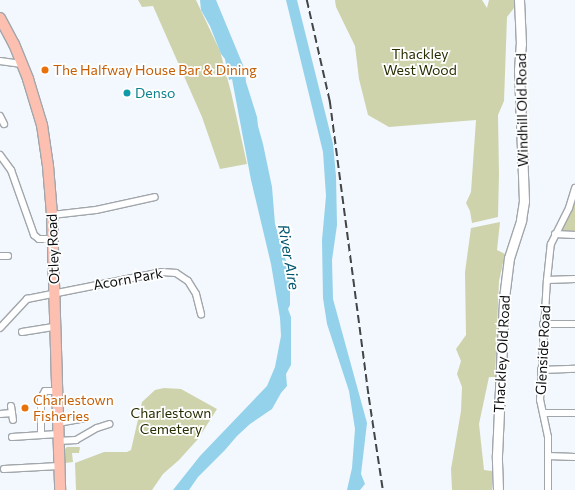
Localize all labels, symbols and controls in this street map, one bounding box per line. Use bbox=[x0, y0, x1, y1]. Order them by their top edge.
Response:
park label: Thackley West Wood bbox=[383, 46, 457, 78]
street label: Windhill Old Road bbox=[513, 53, 531, 167]
place label: The Halfway House Bar & Dining bbox=[53, 62, 257, 78]
marker: The Halfway House Bar & Dining bbox=[40, 65, 50, 75]
place label: Denso bbox=[135, 85, 175, 101]
marker: Denso bbox=[122, 88, 132, 98]
street label: Otley Road bbox=[43, 213, 63, 285]
water label: River Aire bbox=[274, 223, 304, 291]
street label: Acorn Park bbox=[92, 265, 164, 293]
street label: Thackley Old Road bbox=[491, 295, 513, 413]
street label: Glenside Road bbox=[532, 305, 554, 395]
place label: Charlestown Fisheries bbox=[33, 392, 114, 424]
marker: Charlestown Fisheries bbox=[20, 403, 30, 413]
park label: Charlestown Cemetery bbox=[131, 405, 211, 438]

